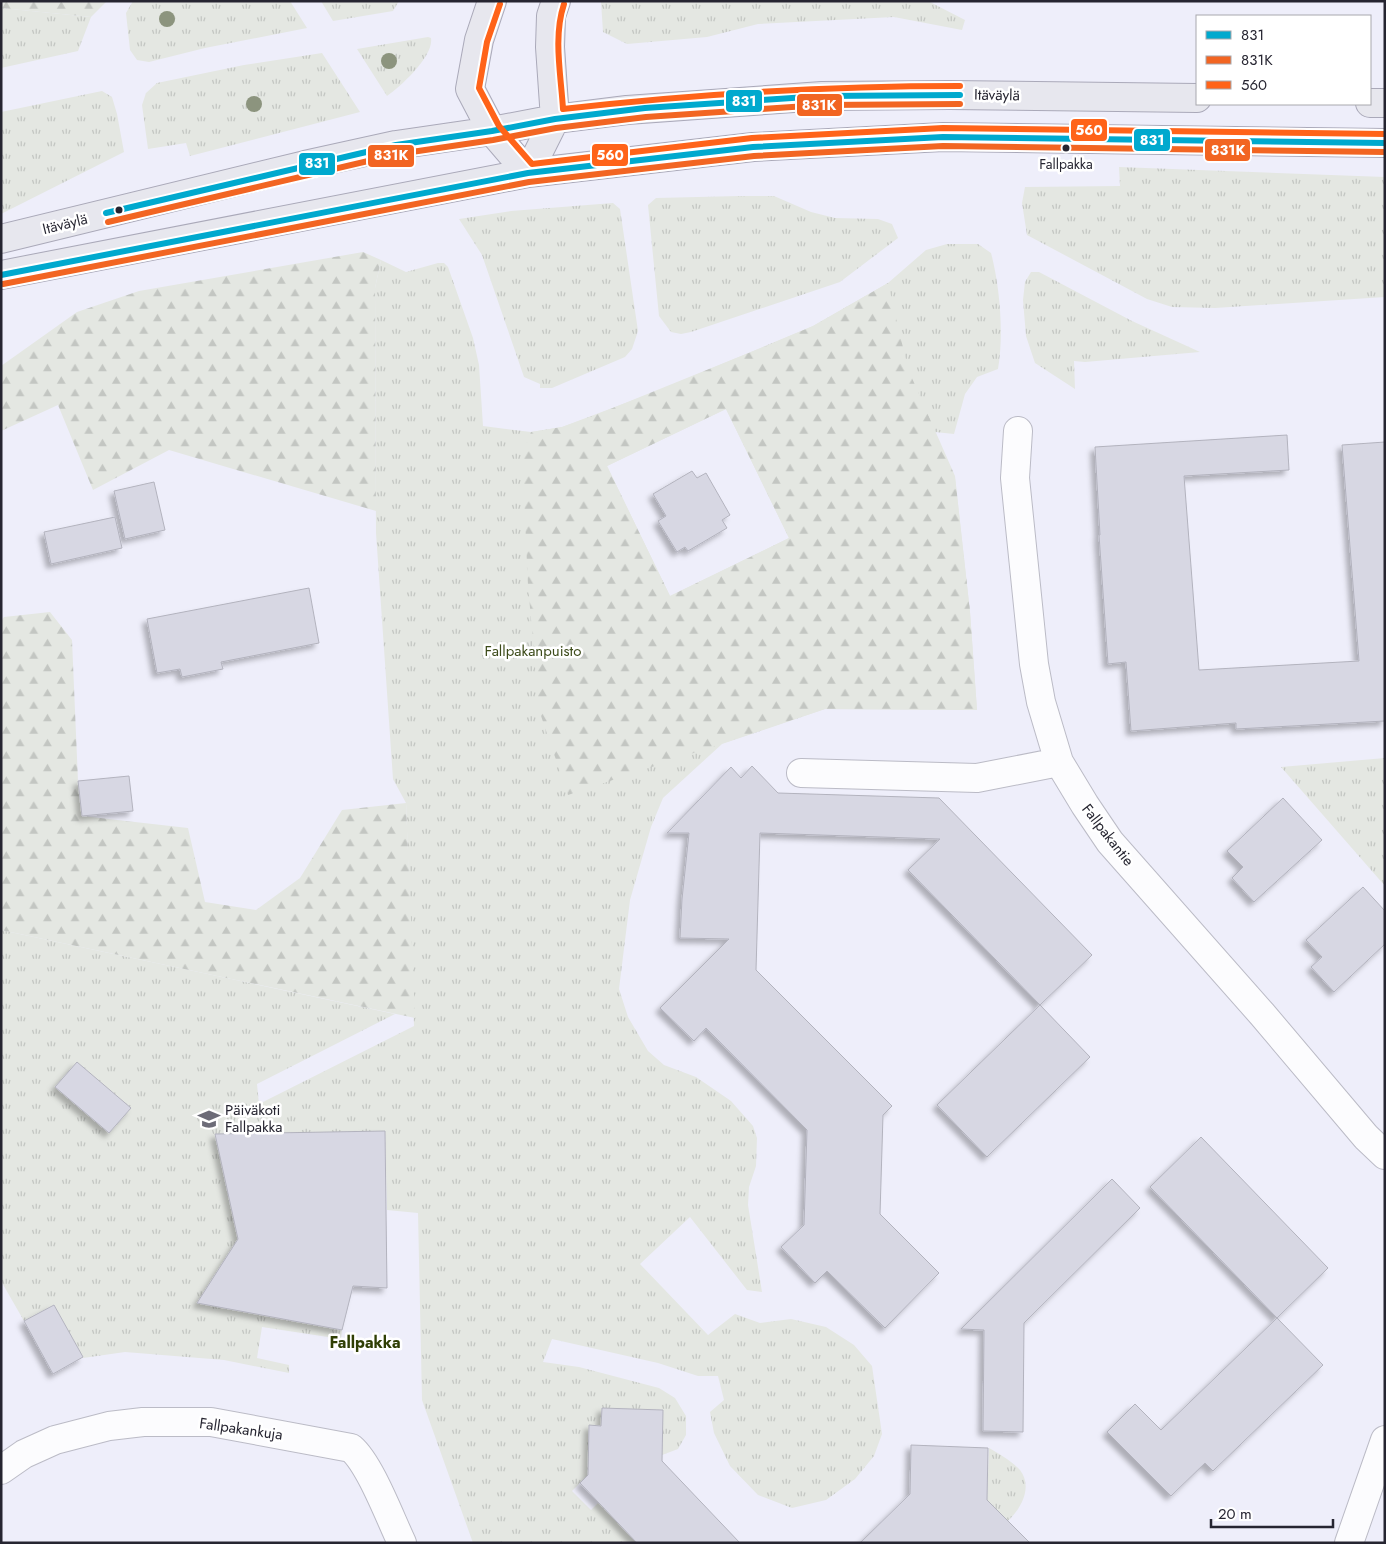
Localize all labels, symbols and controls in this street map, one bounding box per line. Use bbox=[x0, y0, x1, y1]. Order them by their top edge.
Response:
legend bbox=[1196, 15, 1371, 105]
text: 831 bbox=[1241, 24, 1264, 46]
text: 831K bbox=[1241, 49, 1273, 71]
text: 560 bbox=[1241, 74, 1267, 96]
street label: Itäväylä bbox=[974, 84, 1020, 106]
line badge: 831 bbox=[725, 89, 763, 113]
text: 831 bbox=[732, 91, 756, 111]
line badge: 831K bbox=[796, 93, 843, 117]
text: 831K bbox=[802, 95, 836, 115]
line badge: 560 bbox=[1070, 118, 1108, 142]
text: 560 bbox=[1075, 120, 1103, 140]
line badge: 831 bbox=[1133, 128, 1171, 152]
text: 831 bbox=[1140, 130, 1164, 150]
line badge: 831K bbox=[1204, 138, 1251, 162]
text: 831K bbox=[1211, 140, 1245, 160]
line badge: 560 bbox=[591, 143, 629, 167]
marker: Fallpakka bbox=[1061, 143, 1071, 153]
line badge: 831K bbox=[367, 144, 415, 168]
text: 831K bbox=[374, 145, 408, 165]
text: 560 bbox=[596, 145, 624, 165]
line badge: 831 bbox=[298, 152, 336, 176]
text: 831 bbox=[305, 153, 329, 173]
place label: Fallpakka bbox=[1039, 154, 1093, 174]
unlabelled marker bbox=[114, 205, 124, 215]
street label: Itäväylä bbox=[40, 208, 90, 240]
park label: Fallpakanpuisto bbox=[485, 640, 581, 662]
street label: Fallpakantie bbox=[1077, 799, 1140, 871]
place label: Päiväkoti Fallpakka bbox=[225, 1099, 282, 1138]
school or university icon: Päiväkoti Fallpakka bbox=[196, 1106, 222, 1132]
district label: Fallpakka bbox=[329, 1331, 401, 1354]
street label: Fallpakankuja bbox=[198, 1412, 284, 1446]
scale bar bbox=[1211, 1496, 1334, 1528]
text: 20 m bbox=[1218, 1503, 1252, 1525]

